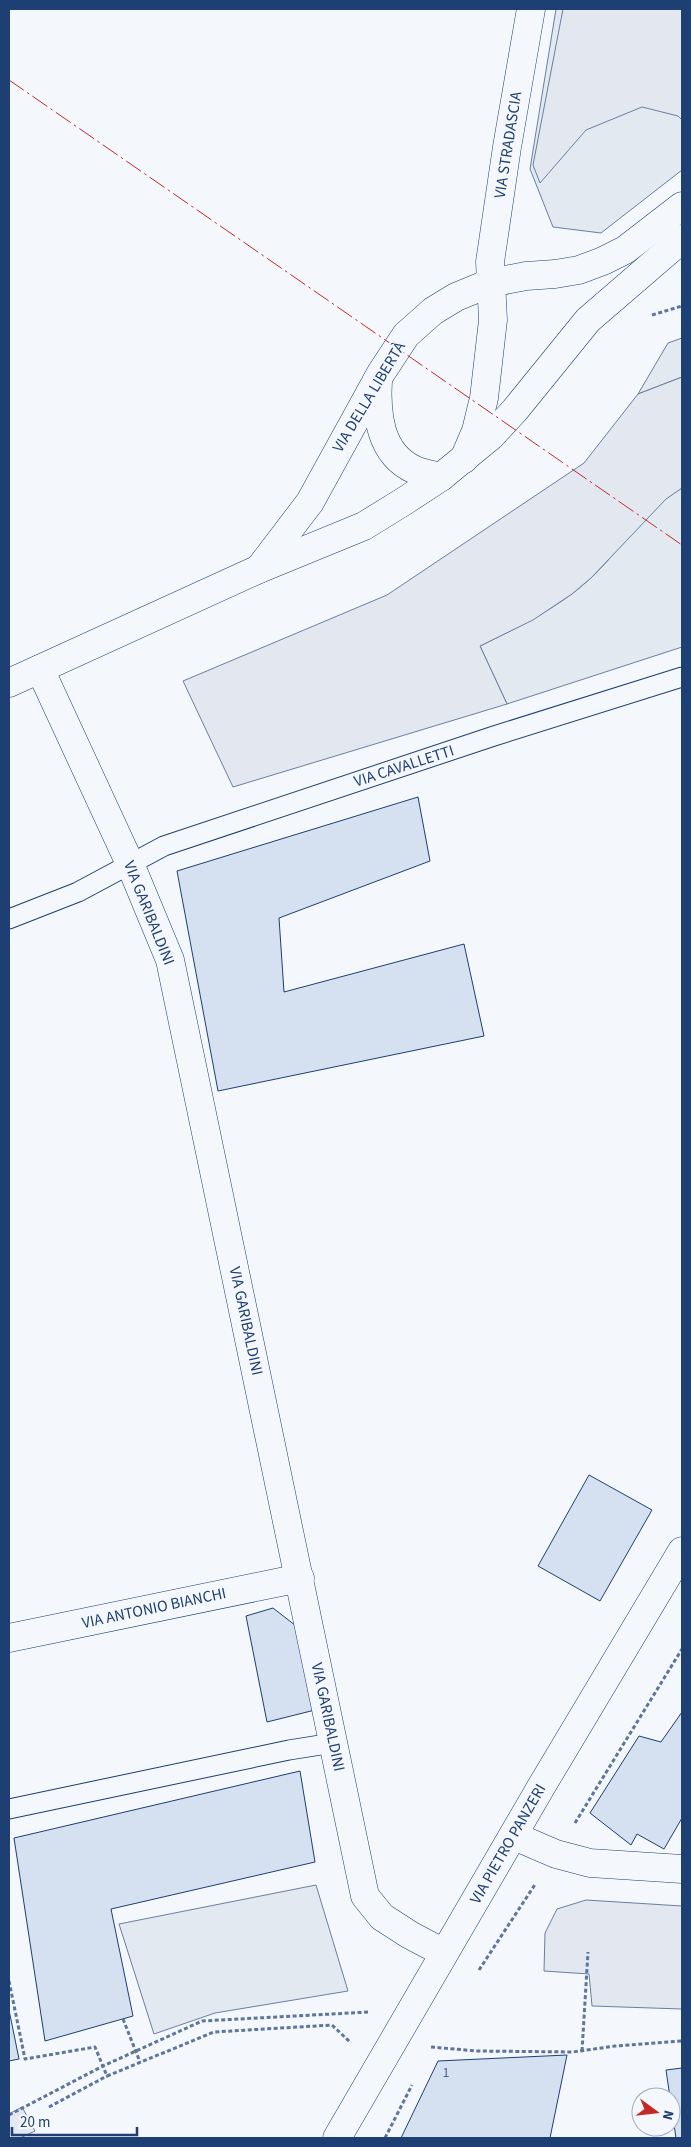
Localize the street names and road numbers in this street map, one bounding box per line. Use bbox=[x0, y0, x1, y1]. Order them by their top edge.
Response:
street label: VIA STRADASCIA bbox=[489, 90, 527, 200]
street label: VIA DELLA LIBERTÀ bbox=[327, 337, 411, 456]
street label: VIA CAVALLETTI bbox=[351, 739, 457, 793]
street label: VIA GARIBALDINI bbox=[118, 858, 180, 968]
street label: VIA GARIBALDINI bbox=[224, 1265, 268, 1377]
street label: VIA ANTONIO BIANCHI bbox=[80, 1582, 228, 1634]
street label: VIA GARIBALDINI bbox=[306, 1661, 350, 1773]
street label: VIA PIETRO PANZERI bbox=[465, 1780, 551, 1908]

